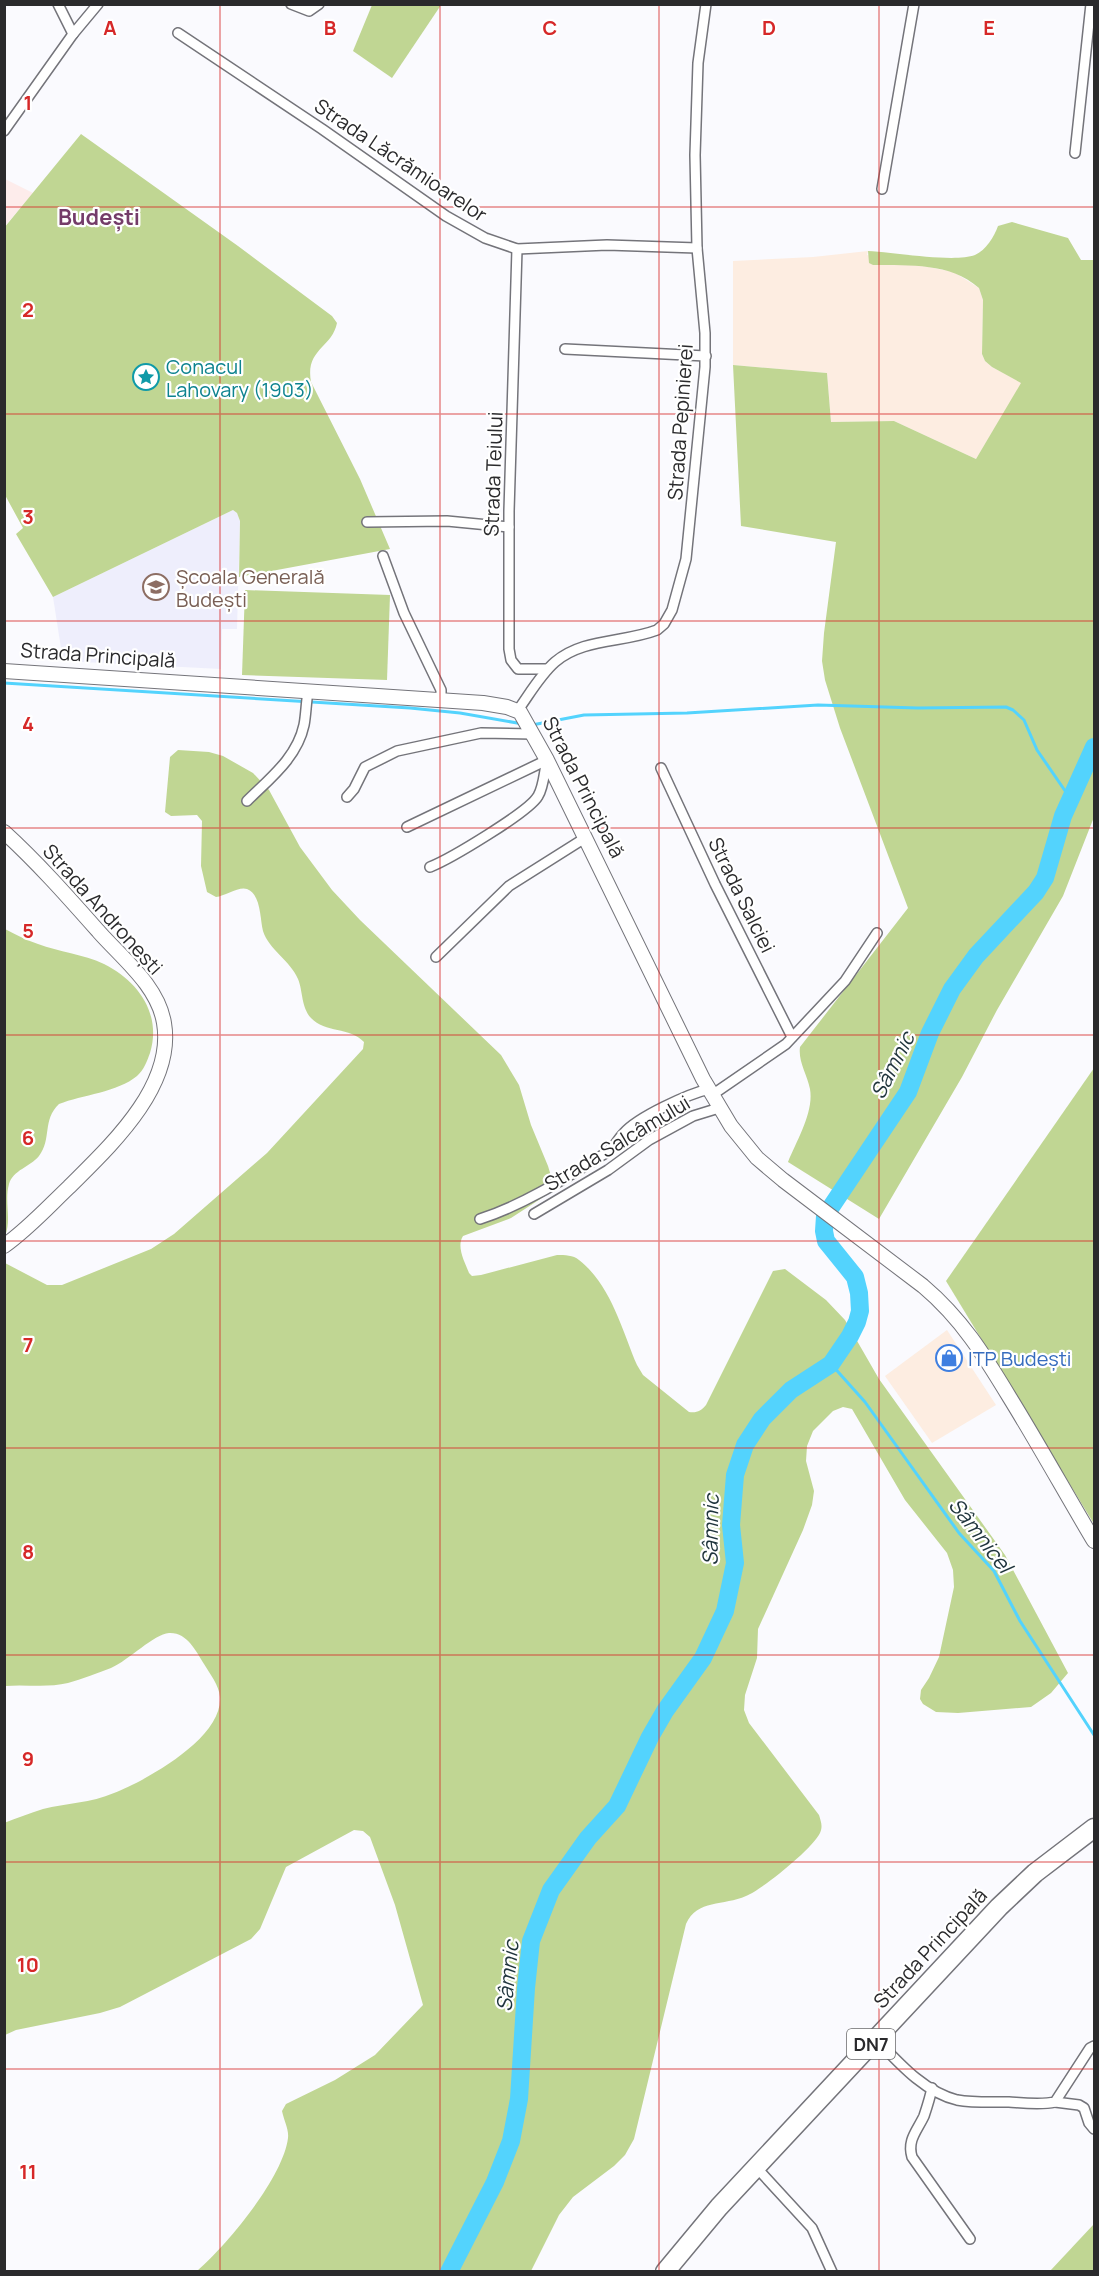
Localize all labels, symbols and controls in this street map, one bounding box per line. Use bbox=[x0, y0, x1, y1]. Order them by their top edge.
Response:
text: A bbox=[103, 14, 117, 41]
text: B bbox=[324, 14, 337, 41]
text: C bbox=[543, 14, 557, 41]
text: D bbox=[762, 14, 776, 41]
text: E bbox=[983, 14, 995, 41]
text: 1 bbox=[24, 89, 32, 116]
street label: Strada Lăcrămioarelor bbox=[310, 92, 492, 228]
district label: Budești bbox=[58, 202, 140, 232]
text: 2 bbox=[22, 296, 34, 323]
street label: Strada Pepinierei bbox=[661, 343, 699, 501]
place label: Conacul Lahovary (1903) bbox=[166, 353, 313, 403]
place icon: Conacul Lahovary (1903) bbox=[131, 362, 161, 392]
street label: Strada Teiului bbox=[477, 411, 509, 537]
text: 3 bbox=[22, 503, 34, 530]
place label: Școala Generală Budești bbox=[176, 563, 325, 613]
school or university icon: Școala Generală Budești bbox=[141, 572, 171, 602]
street label: Strada Principală bbox=[20, 636, 176, 674]
text: 4 bbox=[22, 710, 34, 737]
street label: Strada Principală bbox=[537, 712, 631, 862]
street label: Strada Salciei bbox=[702, 833, 782, 957]
street label: Strada Andronești bbox=[37, 838, 169, 980]
text: 5 bbox=[22, 917, 34, 944]
water label: Sâmnic bbox=[863, 1025, 922, 1103]
street label: Strada Salcâmului bbox=[539, 1089, 695, 1197]
text: 6 bbox=[22, 1124, 34, 1151]
text: 7 bbox=[23, 1331, 33, 1358]
shop icon: ITP Budești bbox=[934, 1343, 964, 1373]
place label: ITP Budești bbox=[968, 1345, 1072, 1372]
water label: Sâmnic bbox=[695, 1492, 725, 1566]
water label: Sâmnicel bbox=[943, 1492, 1021, 1581]
text: 8 bbox=[22, 1538, 34, 1565]
text: 9 bbox=[22, 1745, 34, 1772]
street label: Strada Principală bbox=[867, 1882, 993, 2014]
water label: Sâmnic bbox=[489, 1937, 525, 2013]
text: 10 bbox=[17, 1951, 39, 1978]
road number: DN7 bbox=[847, 2029, 895, 2059]
text: 11 bbox=[19, 2158, 37, 2185]

